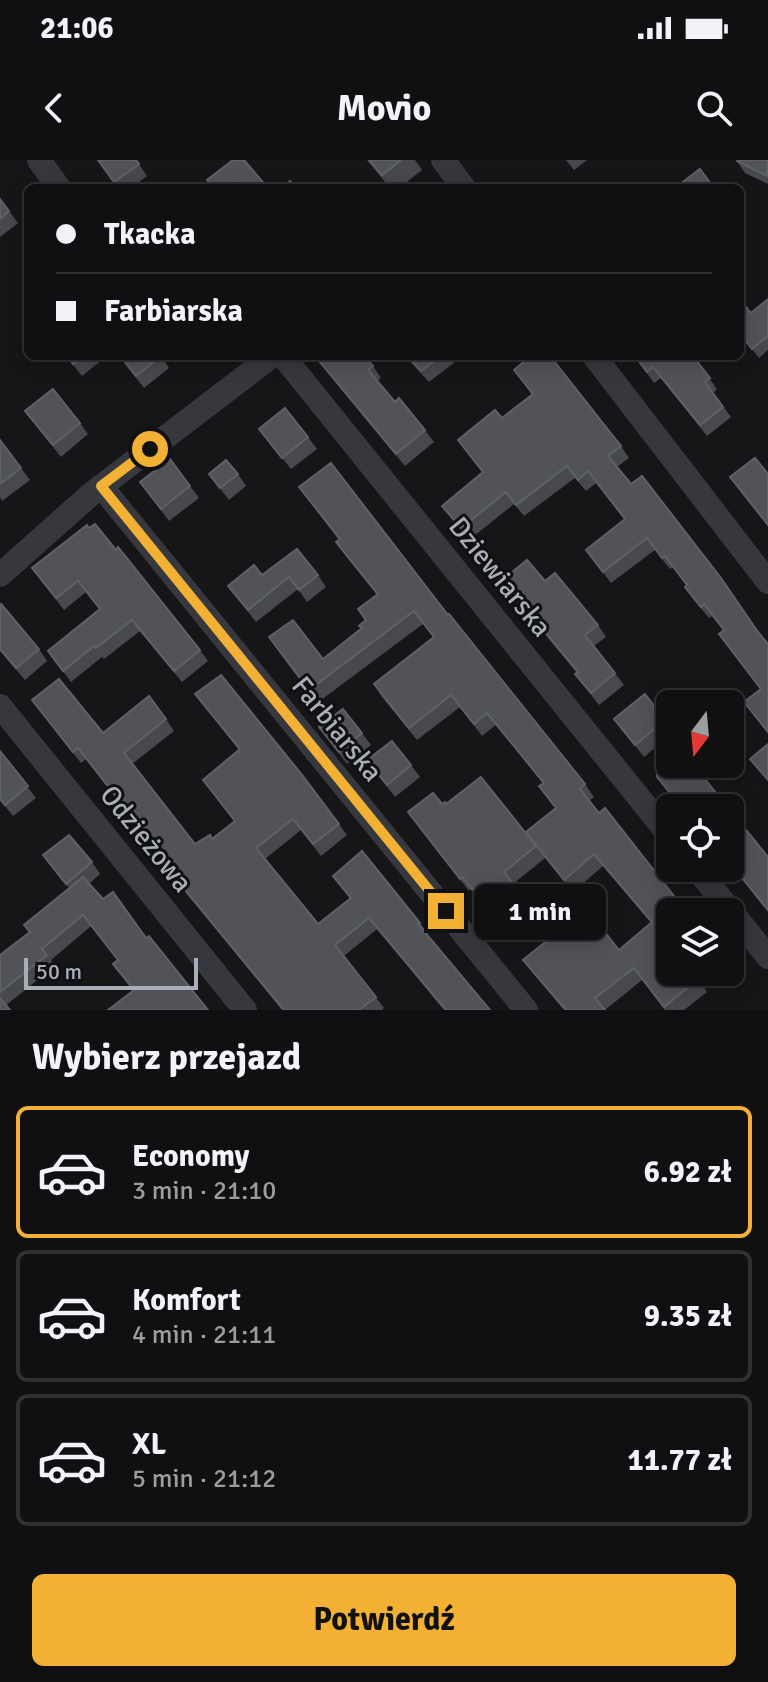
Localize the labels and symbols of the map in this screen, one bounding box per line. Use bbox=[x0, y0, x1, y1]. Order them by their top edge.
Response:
route start bbox=[132, 431, 168, 467]
street label: Dziewiarska bbox=[441, 510, 559, 644]
street label: Farbiarska bbox=[284, 670, 390, 788]
north arrow bbox=[656, 690, 744, 778]
street label: Odzieżowa bbox=[93, 779, 199, 899]
callout: 1 min bbox=[474, 883, 606, 939]
route end bbox=[428, 893, 464, 929]
scale bar bbox=[24, 954, 198, 990]

